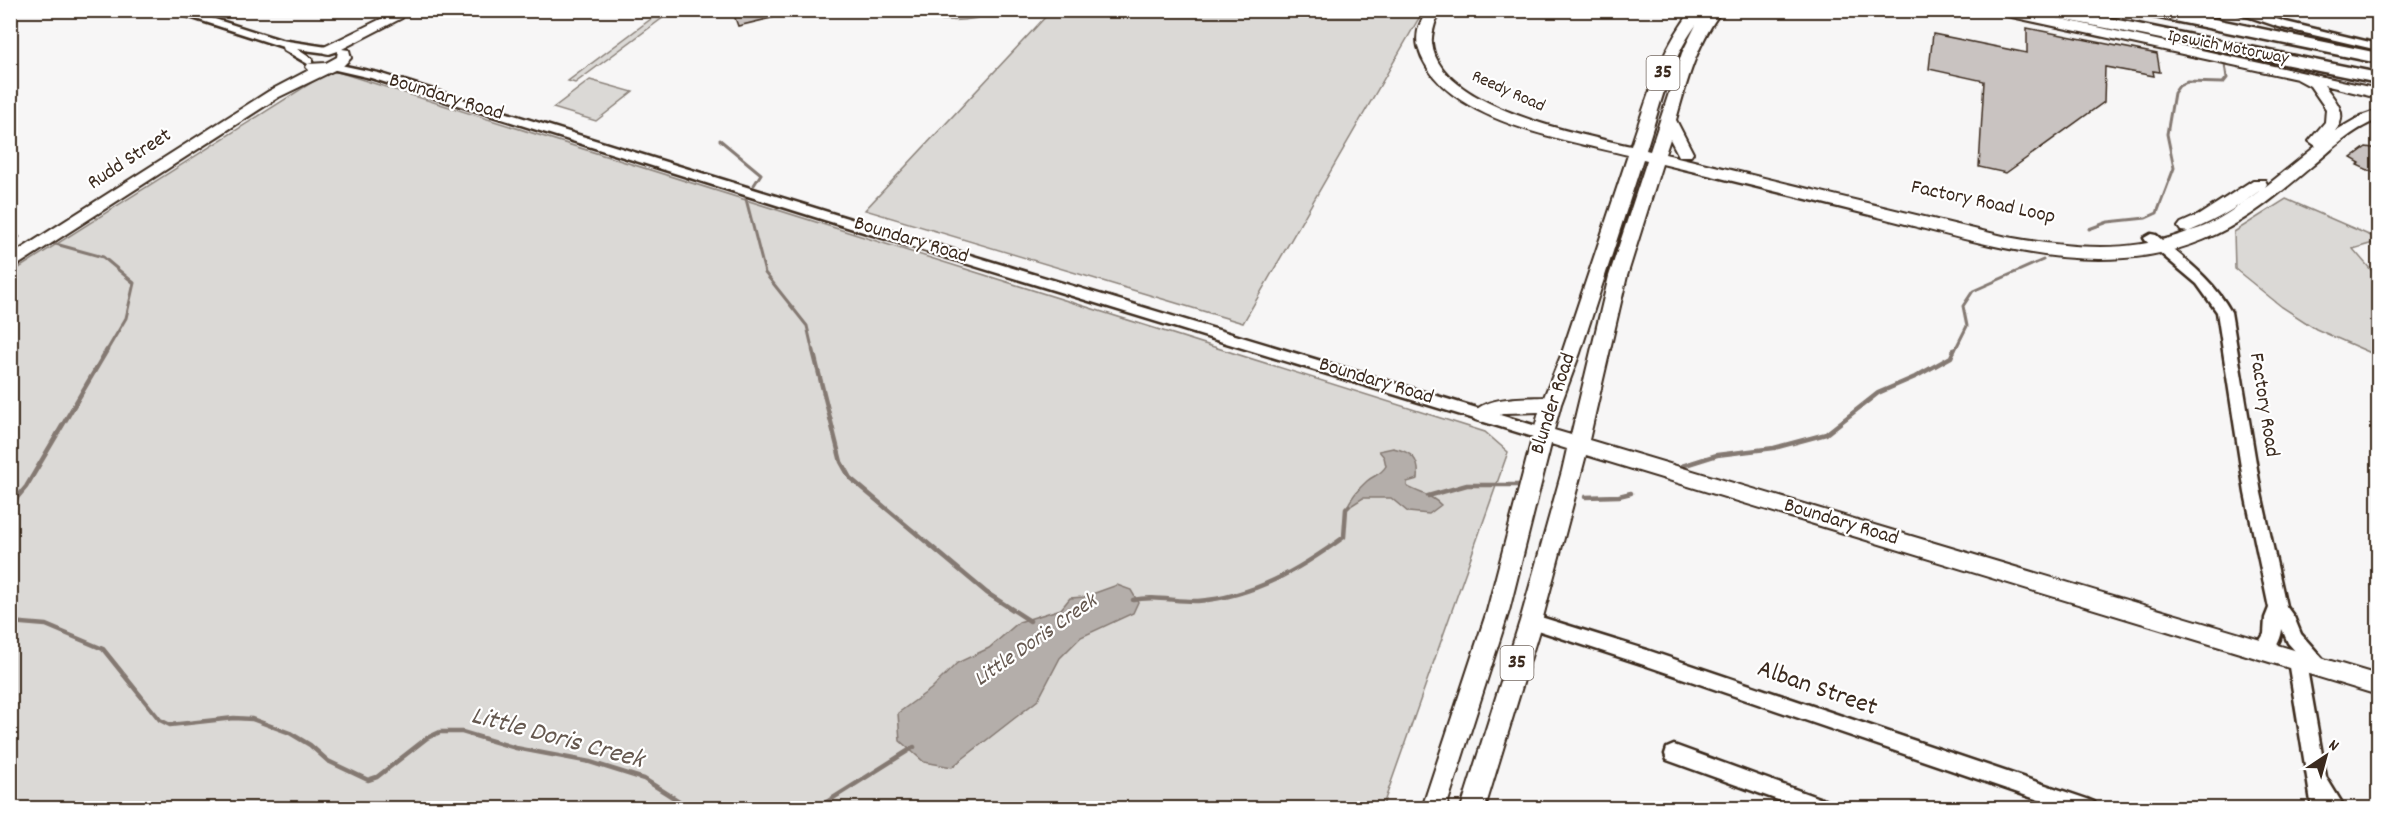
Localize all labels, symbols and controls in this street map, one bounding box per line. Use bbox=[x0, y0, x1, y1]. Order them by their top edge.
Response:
street label: Ipswich Motorway bbox=[2165, 24, 2292, 72]
road number: 35 bbox=[1646, 56, 1680, 90]
street label: Reedy Road bbox=[1467, 65, 1549, 119]
street label: Boundary Road bbox=[385, 66, 507, 130]
street label: Rudd Street bbox=[82, 121, 178, 198]
street label: Factory Road Loop bbox=[1908, 173, 2058, 233]
street label: Boundary Road bbox=[850, 209, 972, 273]
street label: Boundary Road bbox=[1315, 350, 1437, 414]
street label: Blunder Road bbox=[1524, 350, 1584, 458]
street label: Factory Road bbox=[2240, 351, 2286, 459]
street label: Boundary Road bbox=[1780, 491, 1902, 555]
water label: Little Doris Creek bbox=[968, 586, 1106, 695]
road number: 35 bbox=[1500, 646, 1534, 680]
street label: Alban Street bbox=[1752, 651, 1882, 727]
water label: Little Doris Creek bbox=[466, 697, 650, 782]
north arrow bbox=[2296, 726, 2356, 786]
text: N bbox=[2323, 734, 2343, 758]

